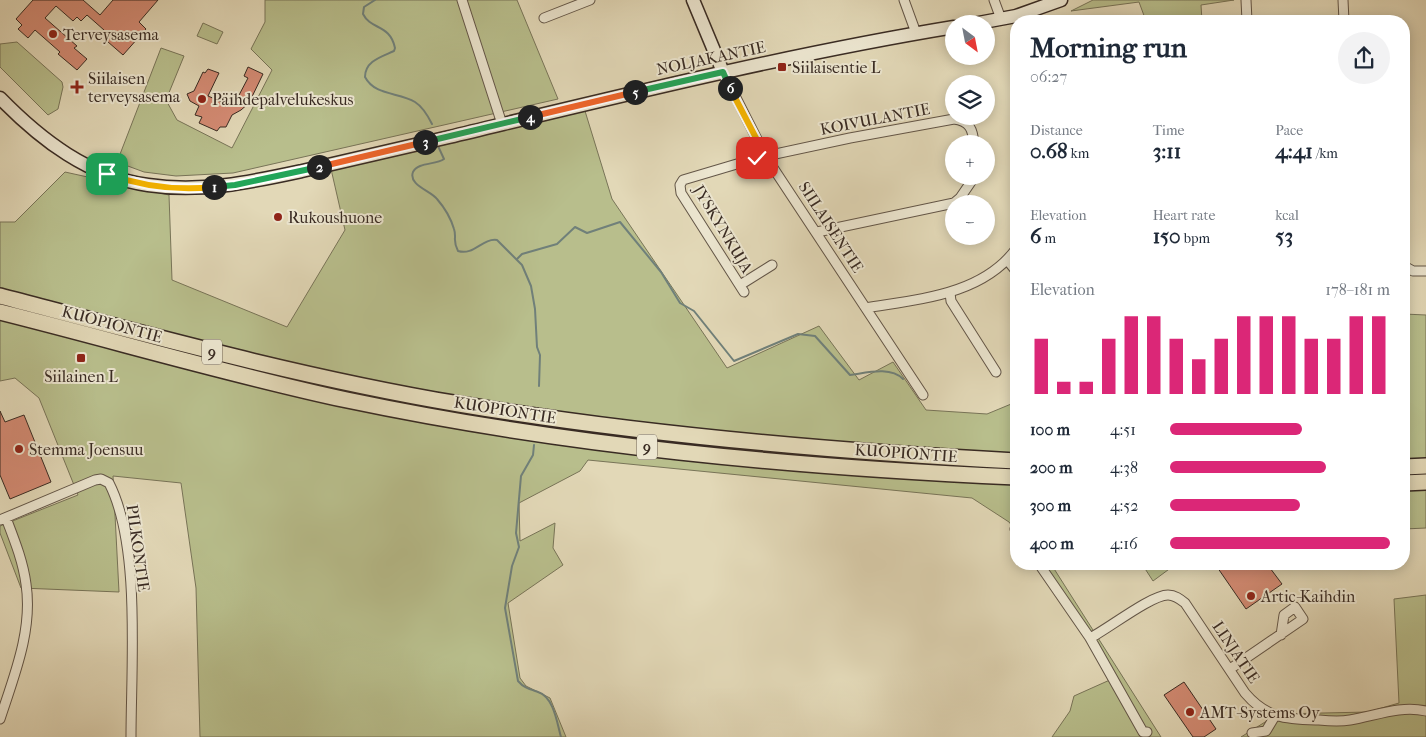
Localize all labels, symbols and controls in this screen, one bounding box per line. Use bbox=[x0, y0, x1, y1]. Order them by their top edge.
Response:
north arrow bbox=[945, 15, 995, 65]
map controls bbox=[945, 15, 995, 245]
place label: Terveysasema bbox=[63, 25, 159, 44]
marker: Terveysasema bbox=[47, 28, 59, 40]
text: Morning run bbox=[1030, 31, 1187, 64]
button: share bbox=[1338, 32, 1390, 84]
street label: NOLJAKANTIE bbox=[655, 37, 767, 79]
place label: Siilaisentie L bbox=[792, 58, 881, 77]
marker: Siilaisentie L bbox=[776, 61, 788, 73]
text: 06:27 bbox=[1030, 67, 1067, 86]
place label: Siilaisen terveysasema bbox=[88, 69, 181, 106]
button: layers bbox=[945, 75, 995, 125]
pin: 6 bbox=[718, 76, 742, 100]
marker: Siilaisen terveysasema bbox=[70, 80, 84, 94]
pin: 5 bbox=[622, 80, 648, 104]
text: 6 bbox=[727, 80, 734, 97]
text: 5 bbox=[632, 84, 639, 101]
place label: Päihdepalvelukeskus bbox=[212, 90, 354, 109]
marker: Päihdepalvelukeskus bbox=[196, 93, 208, 105]
street label: KOIVULANTIE bbox=[818, 99, 932, 139]
pin: 4 bbox=[518, 104, 542, 130]
text: 4 bbox=[526, 109, 535, 126]
text: Distance bbox=[1030, 122, 1083, 139]
text: Time bbox=[1153, 122, 1184, 139]
text: Pace bbox=[1275, 122, 1303, 139]
pin: 3 bbox=[412, 130, 438, 154]
text: 3 bbox=[423, 134, 428, 151]
button: + bbox=[945, 135, 995, 185]
pin bbox=[736, 137, 778, 179]
text: 0.68 bbox=[1030, 139, 1068, 163]
text: 3:11 bbox=[1153, 139, 1181, 163]
text: 4:41 bbox=[1275, 139, 1313, 163]
icon: check bbox=[743, 144, 771, 172]
text: km bbox=[1068, 145, 1089, 162]
text: /km bbox=[1313, 145, 1338, 162]
pin bbox=[86, 153, 128, 195]
pin: 2 bbox=[306, 154, 332, 180]
text: 2 bbox=[316, 159, 323, 176]
icon: arrive bbox=[93, 160, 121, 188]
pin: 1 bbox=[202, 174, 226, 200]
street label: SIILAISENTIE bbox=[795, 178, 867, 276]
text: 1 bbox=[212, 179, 217, 196]
street label: JYSKYNKUJA bbox=[688, 180, 757, 277]
button: − bbox=[945, 195, 995, 245]
text: Elevation bbox=[1030, 207, 1087, 224]
text: Heart rate bbox=[1153, 207, 1215, 224]
text: kcal bbox=[1275, 207, 1299, 224]
place label: Rukoushuone bbox=[288, 208, 382, 227]
marker: Rukoushuone bbox=[272, 211, 284, 223]
text: 6 bbox=[1030, 224, 1041, 248]
text: 150 bbox=[1153, 224, 1181, 248]
text: 53 bbox=[1275, 224, 1293, 248]
text: m bbox=[1041, 230, 1056, 247]
text: bpm bbox=[1181, 230, 1210, 247]
text: Elevation bbox=[1030, 280, 1095, 299]
text: 178–181 m bbox=[1325, 280, 1390, 299]
street label: KUOPIONTIE bbox=[60, 301, 164, 347]
road number: 9 bbox=[202, 340, 222, 364]
marker: Siilainen L bbox=[75, 352, 87, 364]
place label: Siilainen L bbox=[44, 367, 118, 386]
street label: KUOPIONTIE bbox=[453, 393, 558, 427]
text: 100 m bbox=[1030, 420, 1070, 439]
text: 4:51 bbox=[1110, 420, 1136, 439]
road number: 9 bbox=[637, 434, 657, 460]
place label: Stemma Joensuu bbox=[29, 440, 143, 459]
street label: KUOPIONTIE bbox=[854, 440, 958, 466]
marker: Stemma Joensuu bbox=[13, 443, 25, 455]
text: 200 m bbox=[1030, 458, 1073, 477]
text: 4:38 bbox=[1110, 458, 1138, 477]
text: 300 m bbox=[1030, 496, 1071, 515]
text: 4:52 bbox=[1110, 496, 1138, 515]
street label: PILKONTIE bbox=[122, 503, 154, 593]
text: 400 m bbox=[1030, 534, 1074, 553]
text: 4:16 bbox=[1110, 534, 1138, 553]
place label: Artic-Kaihdin bbox=[1260, 587, 1356, 606]
marker: Artic-Kaihdin bbox=[1245, 590, 1257, 602]
street label: LINJATIE bbox=[1208, 617, 1264, 687]
place label: AMT-Systems Oy bbox=[1199, 703, 1320, 722]
marker: AMT-Systems Oy bbox=[1184, 706, 1196, 718]

